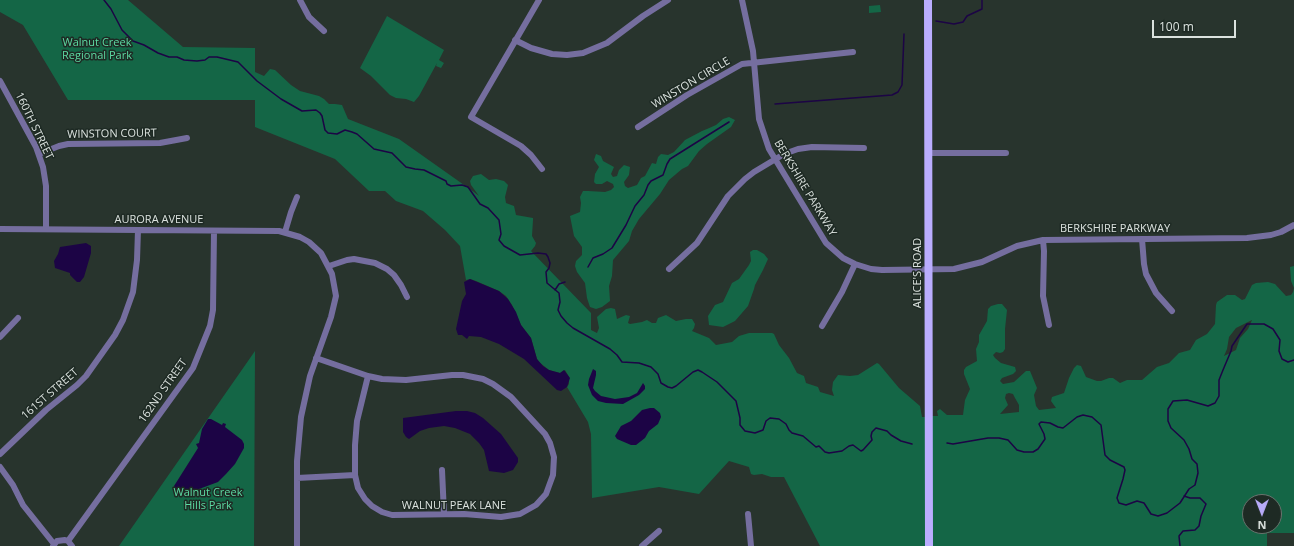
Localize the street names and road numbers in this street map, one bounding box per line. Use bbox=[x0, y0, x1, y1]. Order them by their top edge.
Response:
street label: WINSTON CIRCLE bbox=[650, 54, 732, 112]
street label: 160TH STREET bbox=[12, 90, 56, 162]
street label: WINSTON COURT bbox=[67, 127, 157, 141]
street label: BERKSHIRE PARKWAY bbox=[771, 137, 839, 239]
street label: AURORA AVENUE bbox=[115, 213, 203, 227]
street label: BERKSHIRE PARKWAY bbox=[1060, 222, 1170, 236]
street label: ALICE'S ROAD bbox=[911, 238, 925, 308]
street label: 162ND STREET bbox=[136, 356, 190, 426]
street label: 161ST STREET bbox=[19, 366, 81, 422]
street label: WALNUT PEAK LANE bbox=[402, 499, 506, 513]

